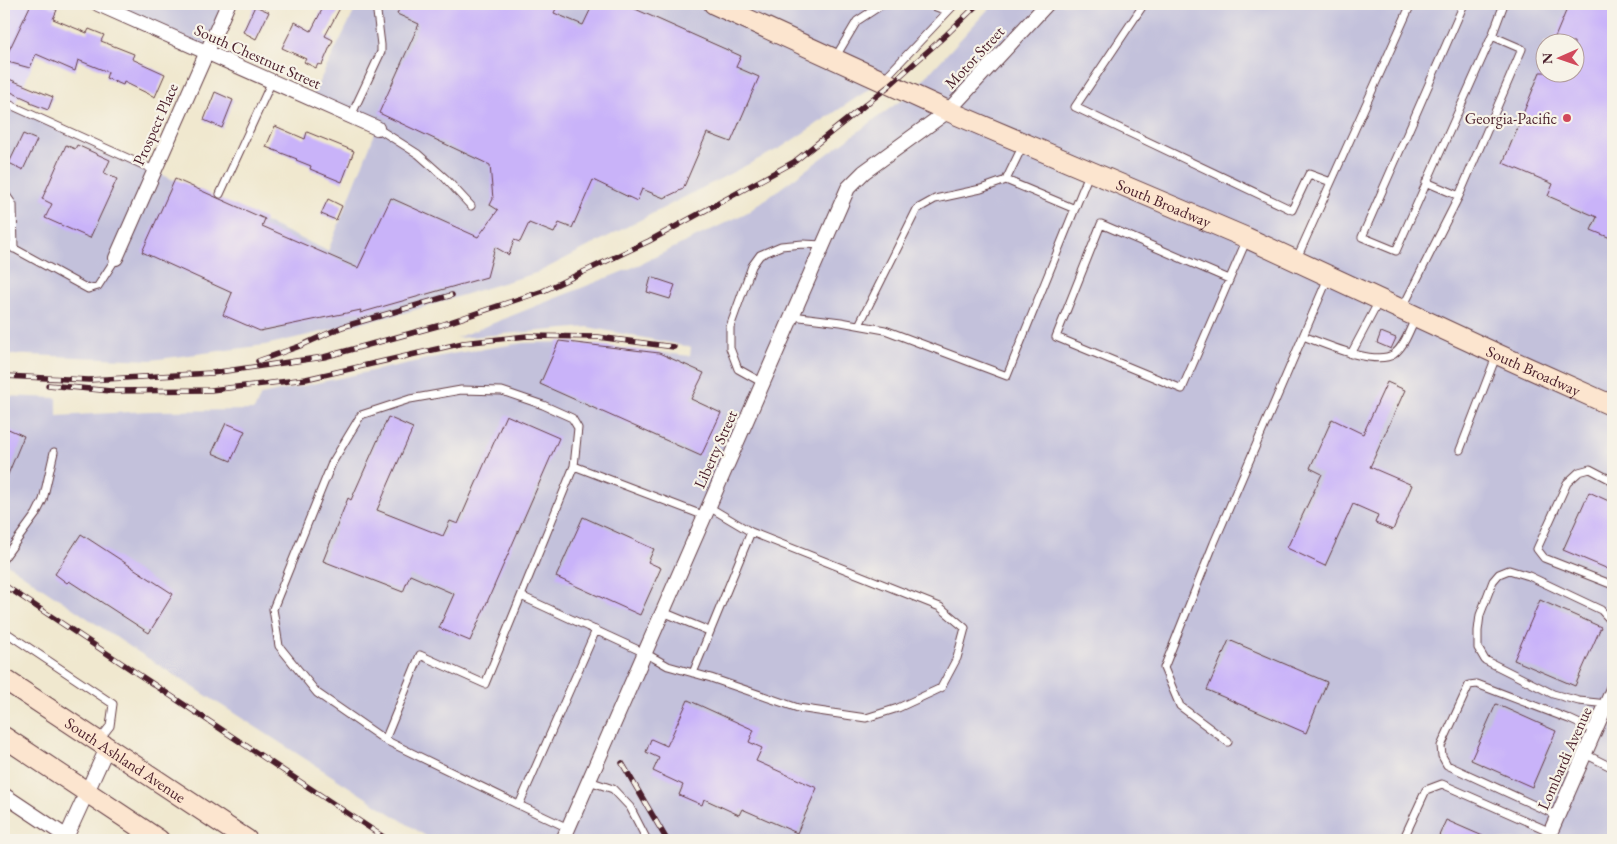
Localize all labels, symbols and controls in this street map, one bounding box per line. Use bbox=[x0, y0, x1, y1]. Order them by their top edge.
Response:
street label: South Chestnut Street bbox=[191, 19, 324, 94]
street label: Motor Street bbox=[940, 21, 1009, 93]
north arrow bbox=[1534, 32, 1584, 82]
text: N bbox=[1538, 52, 1556, 64]
street label: Prospect Place bbox=[128, 80, 183, 169]
place label: Georgia-Pacific bbox=[1465, 108, 1557, 129]
marker: Georgia-Pacific bbox=[1561, 112, 1573, 124]
street label: South Broadway bbox=[1113, 174, 1215, 233]
street label: South Broadway bbox=[1483, 341, 1585, 402]
street label: Liberty Street bbox=[689, 407, 742, 492]
street label: Lombardi Avenue bbox=[1532, 703, 1597, 813]
street label: South Ashland Avenue bbox=[61, 712, 190, 808]

